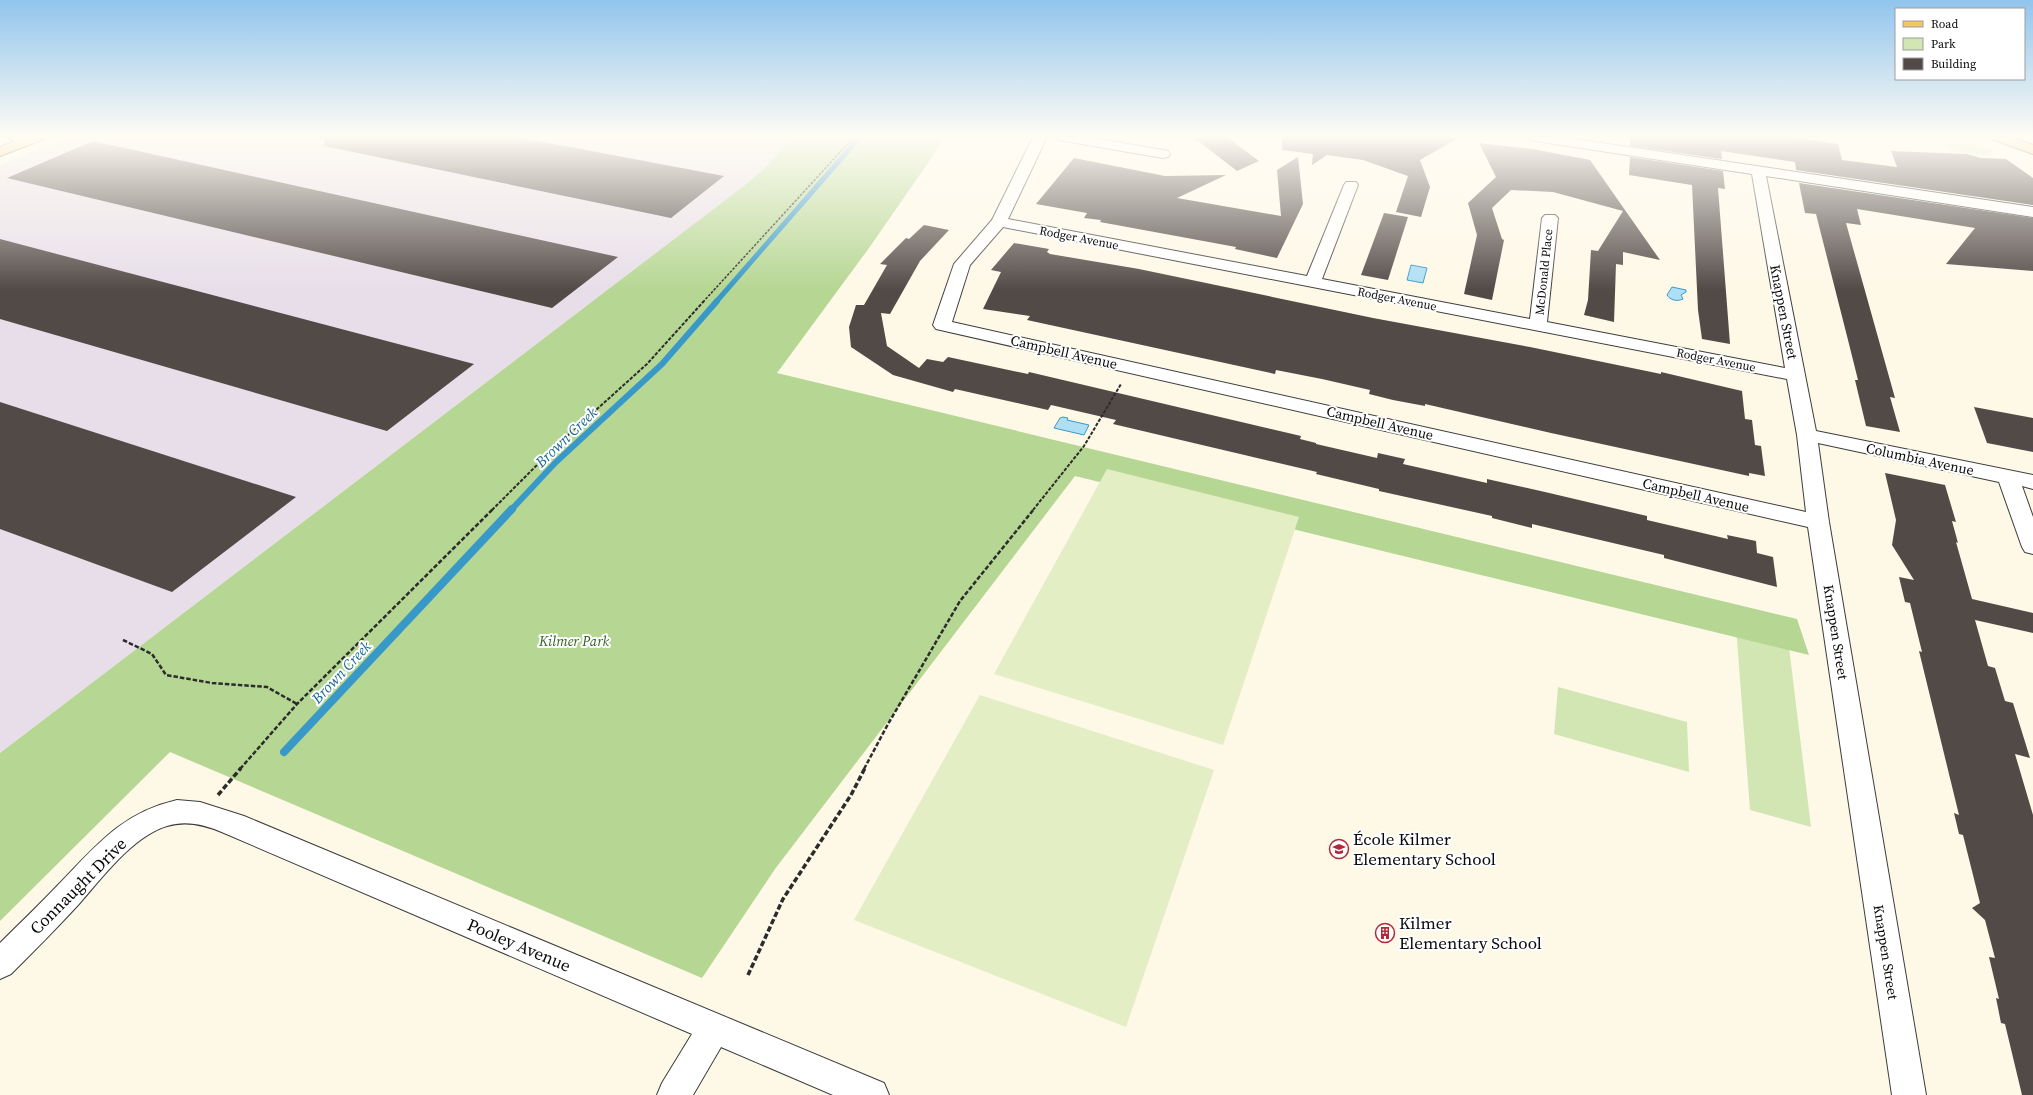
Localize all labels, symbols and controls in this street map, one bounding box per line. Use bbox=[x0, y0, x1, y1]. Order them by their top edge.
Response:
legend bbox=[1895, 8, 2025, 80]
text: Road bbox=[1931, 16, 1958, 32]
text: Park bbox=[1931, 36, 1956, 52]
text: Building bbox=[1931, 56, 1976, 72]
street label: Rodger Avenue bbox=[1038, 222, 1120, 254]
street label: McDonald Place bbox=[1532, 228, 1556, 316]
street label: Knappen Street bbox=[1765, 263, 1803, 361]
street label: Rodger Avenue bbox=[1356, 283, 1438, 315]
street label: Campbell Avenue bbox=[1009, 330, 1119, 374]
street label: Rodger Avenue bbox=[1675, 344, 1757, 376]
street label: Campbell Avenue bbox=[1325, 401, 1435, 445]
water label: Brown Creek bbox=[530, 402, 602, 473]
street label: Columbia Avenue bbox=[1864, 438, 1976, 480]
street label: Campbell Avenue bbox=[1641, 473, 1751, 517]
street label: Knappen Street bbox=[1819, 583, 1853, 681]
park label: Kilmer Park bbox=[538, 631, 609, 651]
water label: Brown Creek bbox=[306, 635, 376, 709]
place label: École Kilmer Elementary School bbox=[1353, 827, 1496, 871]
street label: Connaught Drive bbox=[24, 832, 132, 940]
school or university icon: École Kilmer Elementary School bbox=[1328, 838, 1350, 860]
street label: Knappen Street bbox=[1869, 903, 1903, 1001]
place label: Kilmer Elementary School bbox=[1399, 911, 1542, 955]
street label: Pooley Avenue bbox=[464, 912, 574, 978]
building icon: Kilmer Elementary School bbox=[1374, 922, 1396, 944]

